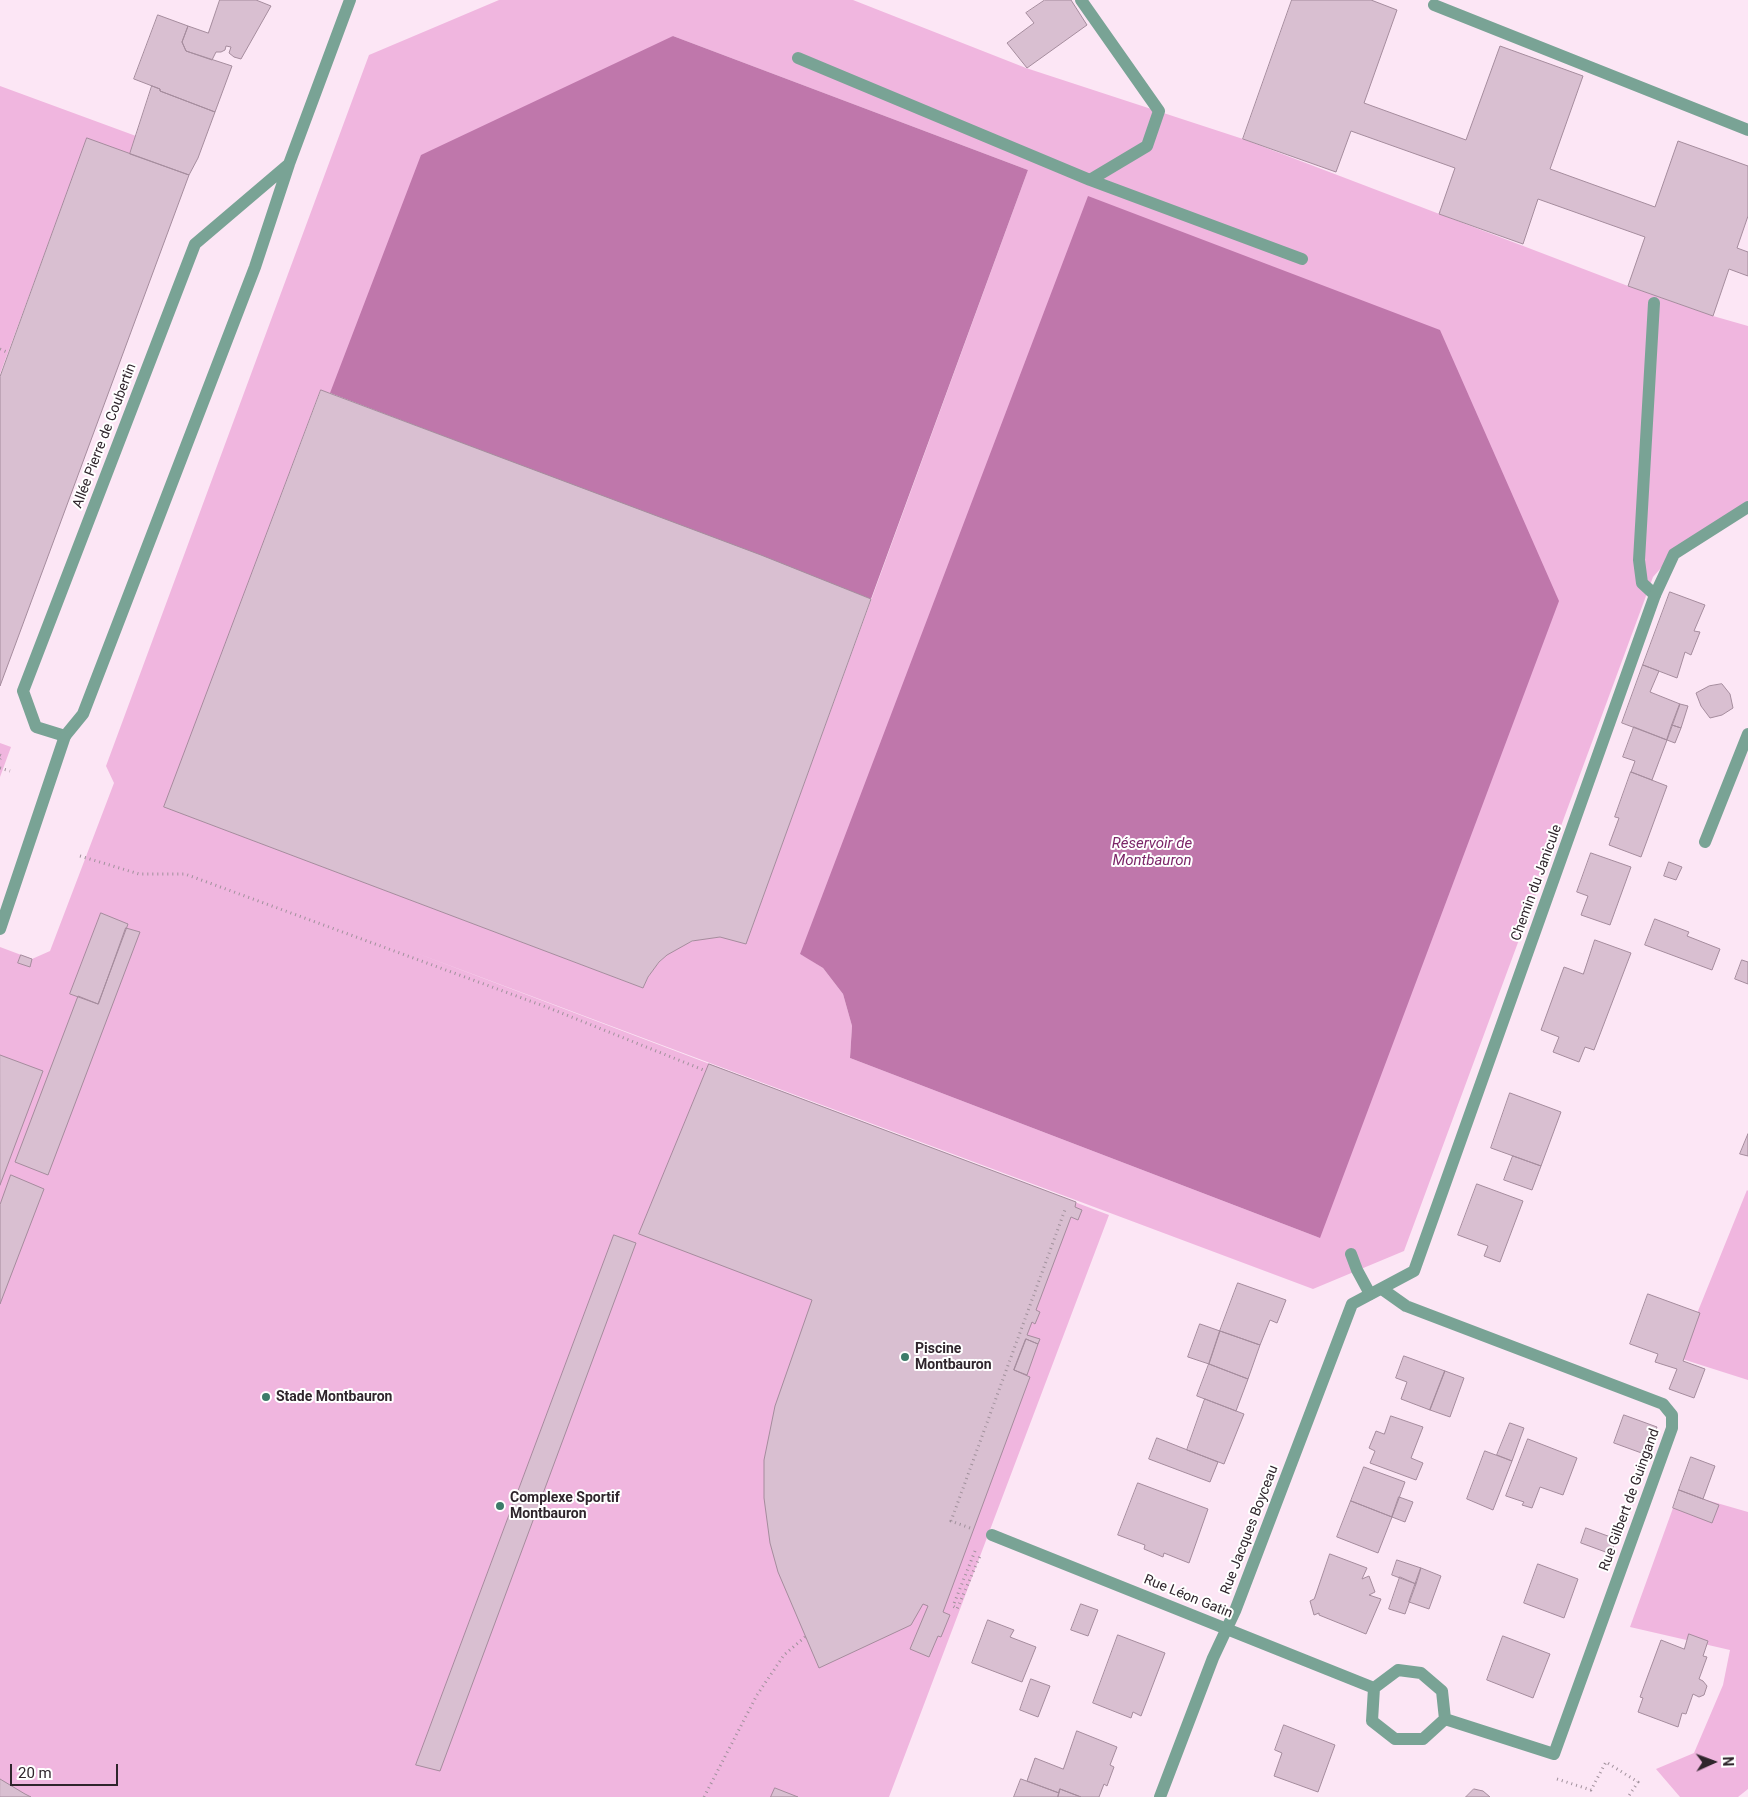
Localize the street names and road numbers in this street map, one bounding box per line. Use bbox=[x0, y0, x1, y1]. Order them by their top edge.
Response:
street label: Allée Pierre de Coubertin bbox=[70, 361, 140, 511]
street label: Chemin du Janicule bbox=[1508, 823, 1566, 943]
street label: Rue Gilbert de Guingand bbox=[1596, 1427, 1664, 1573]
street label: Rue Jacques Boyceau bbox=[1218, 1463, 1282, 1597]
street label: Rue Léon Gatin bbox=[1141, 1572, 1235, 1622]

